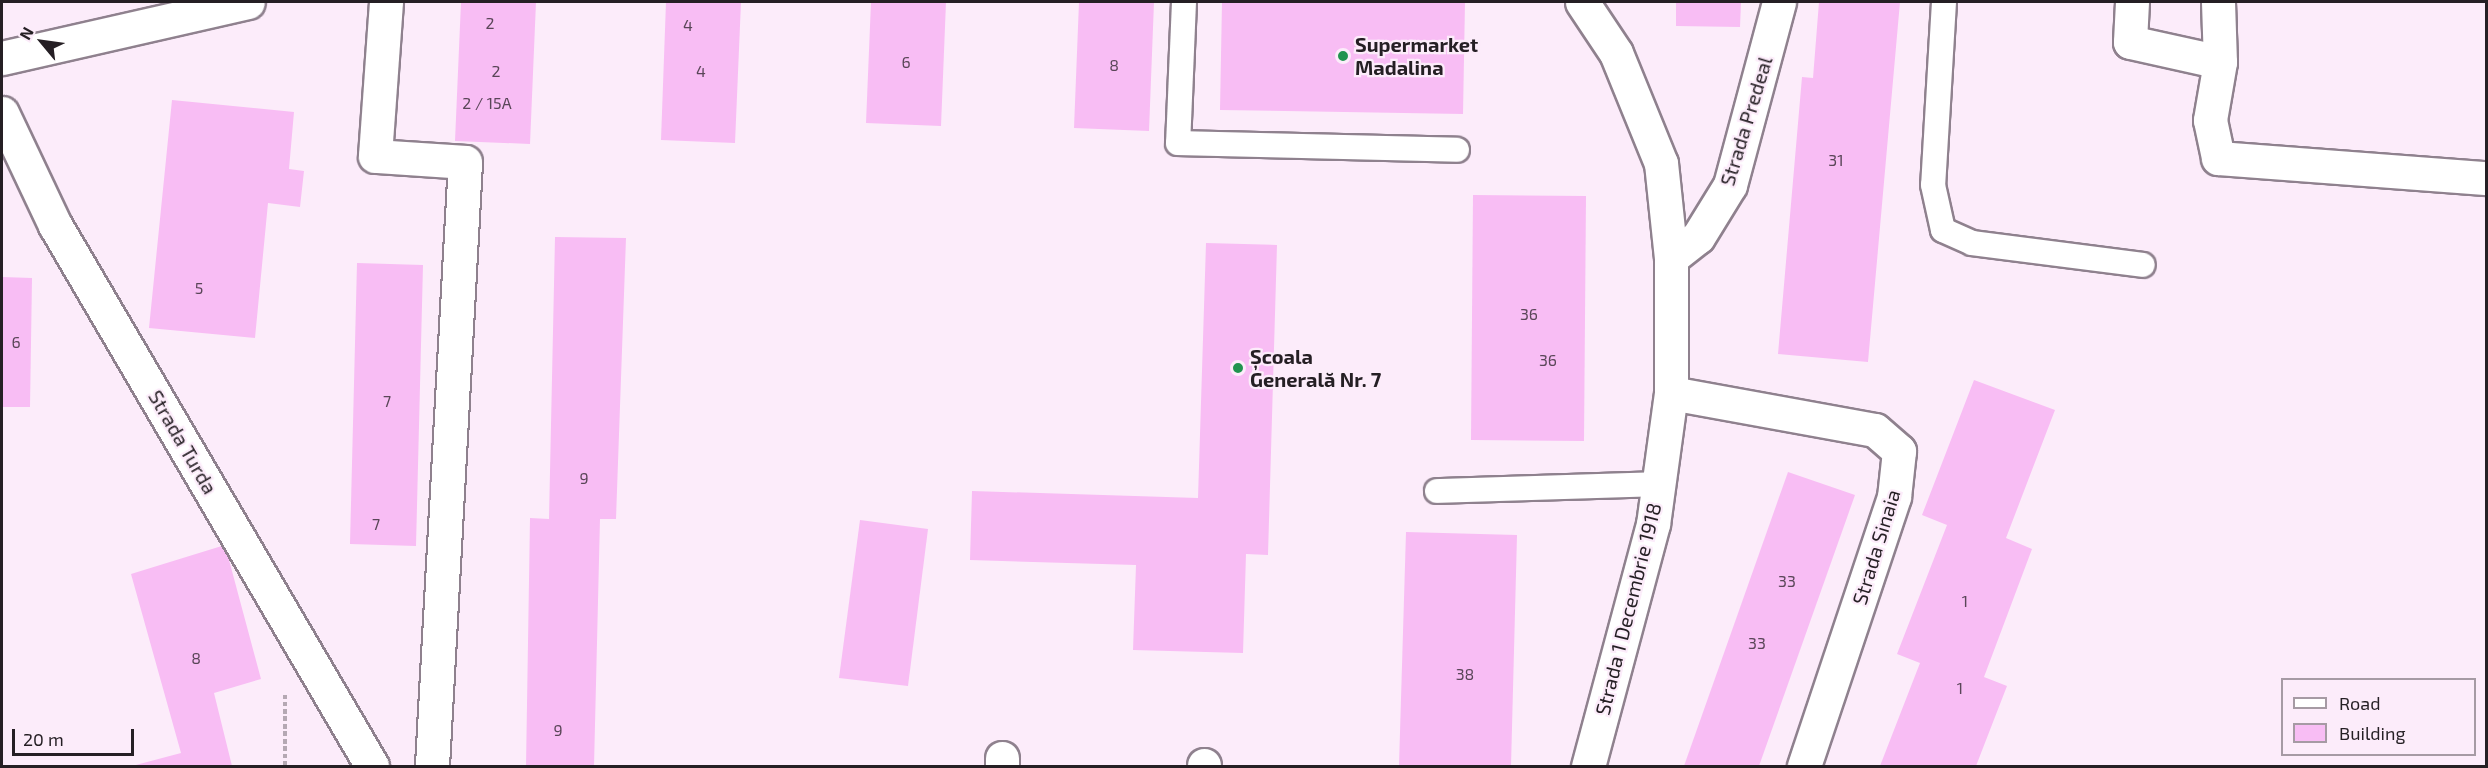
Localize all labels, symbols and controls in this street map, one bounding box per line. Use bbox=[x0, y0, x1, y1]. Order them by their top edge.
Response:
north arrow bbox=[12, 12, 72, 72]
house number: 2 bbox=[486, 13, 494, 33]
house number: 4 bbox=[683, 15, 693, 35]
text: N bbox=[15, 23, 37, 43]
place label: Supermarket Madalina bbox=[1355, 33, 1478, 80]
marker: Supermarket Madalina bbox=[1336, 49, 1350, 63]
house number: 6 bbox=[901, 52, 911, 72]
street label: Strada Predeal bbox=[1715, 53, 1777, 189]
house number: 8 bbox=[1109, 55, 1119, 75]
house number: 2 bbox=[492, 61, 500, 81]
house number: 4 bbox=[696, 61, 706, 81]
house number: 2 / 15A bbox=[462, 93, 512, 113]
house number: 31 bbox=[1828, 150, 1844, 170]
house number: 5 bbox=[195, 278, 203, 298]
house number: 36 bbox=[1520, 304, 1538, 324]
house number: 6 bbox=[11, 332, 21, 352]
place label: Școala Generală Nr. 7 bbox=[1250, 344, 1381, 391]
house number: 36 bbox=[1539, 350, 1557, 370]
marker: Școala Generală Nr. 7 bbox=[1231, 361, 1245, 375]
street label: Strada Turda bbox=[144, 386, 222, 498]
house number: 7 bbox=[383, 391, 391, 411]
house number: 9 bbox=[579, 468, 589, 488]
street label: Strada Sinaia bbox=[1847, 486, 1905, 608]
street label: Strada 1 Decembrie 1918 bbox=[1590, 500, 1666, 718]
house number: 7 bbox=[372, 514, 380, 534]
house number: 33 bbox=[1778, 571, 1796, 591]
house number: 1 bbox=[1962, 591, 1968, 611]
house number: 33 bbox=[1748, 633, 1766, 653]
house number: 8 bbox=[191, 648, 201, 668]
house number: 38 bbox=[1456, 664, 1474, 684]
house number: 1 bbox=[1957, 678, 1963, 698]
legend bbox=[2281, 678, 2476, 756]
text: Road bbox=[2339, 692, 2380, 714]
scale bar bbox=[15, 717, 136, 755]
house number: 9 bbox=[553, 720, 563, 740]
text: Building bbox=[2339, 722, 2406, 744]
text: 20 m bbox=[23, 728, 64, 750]

